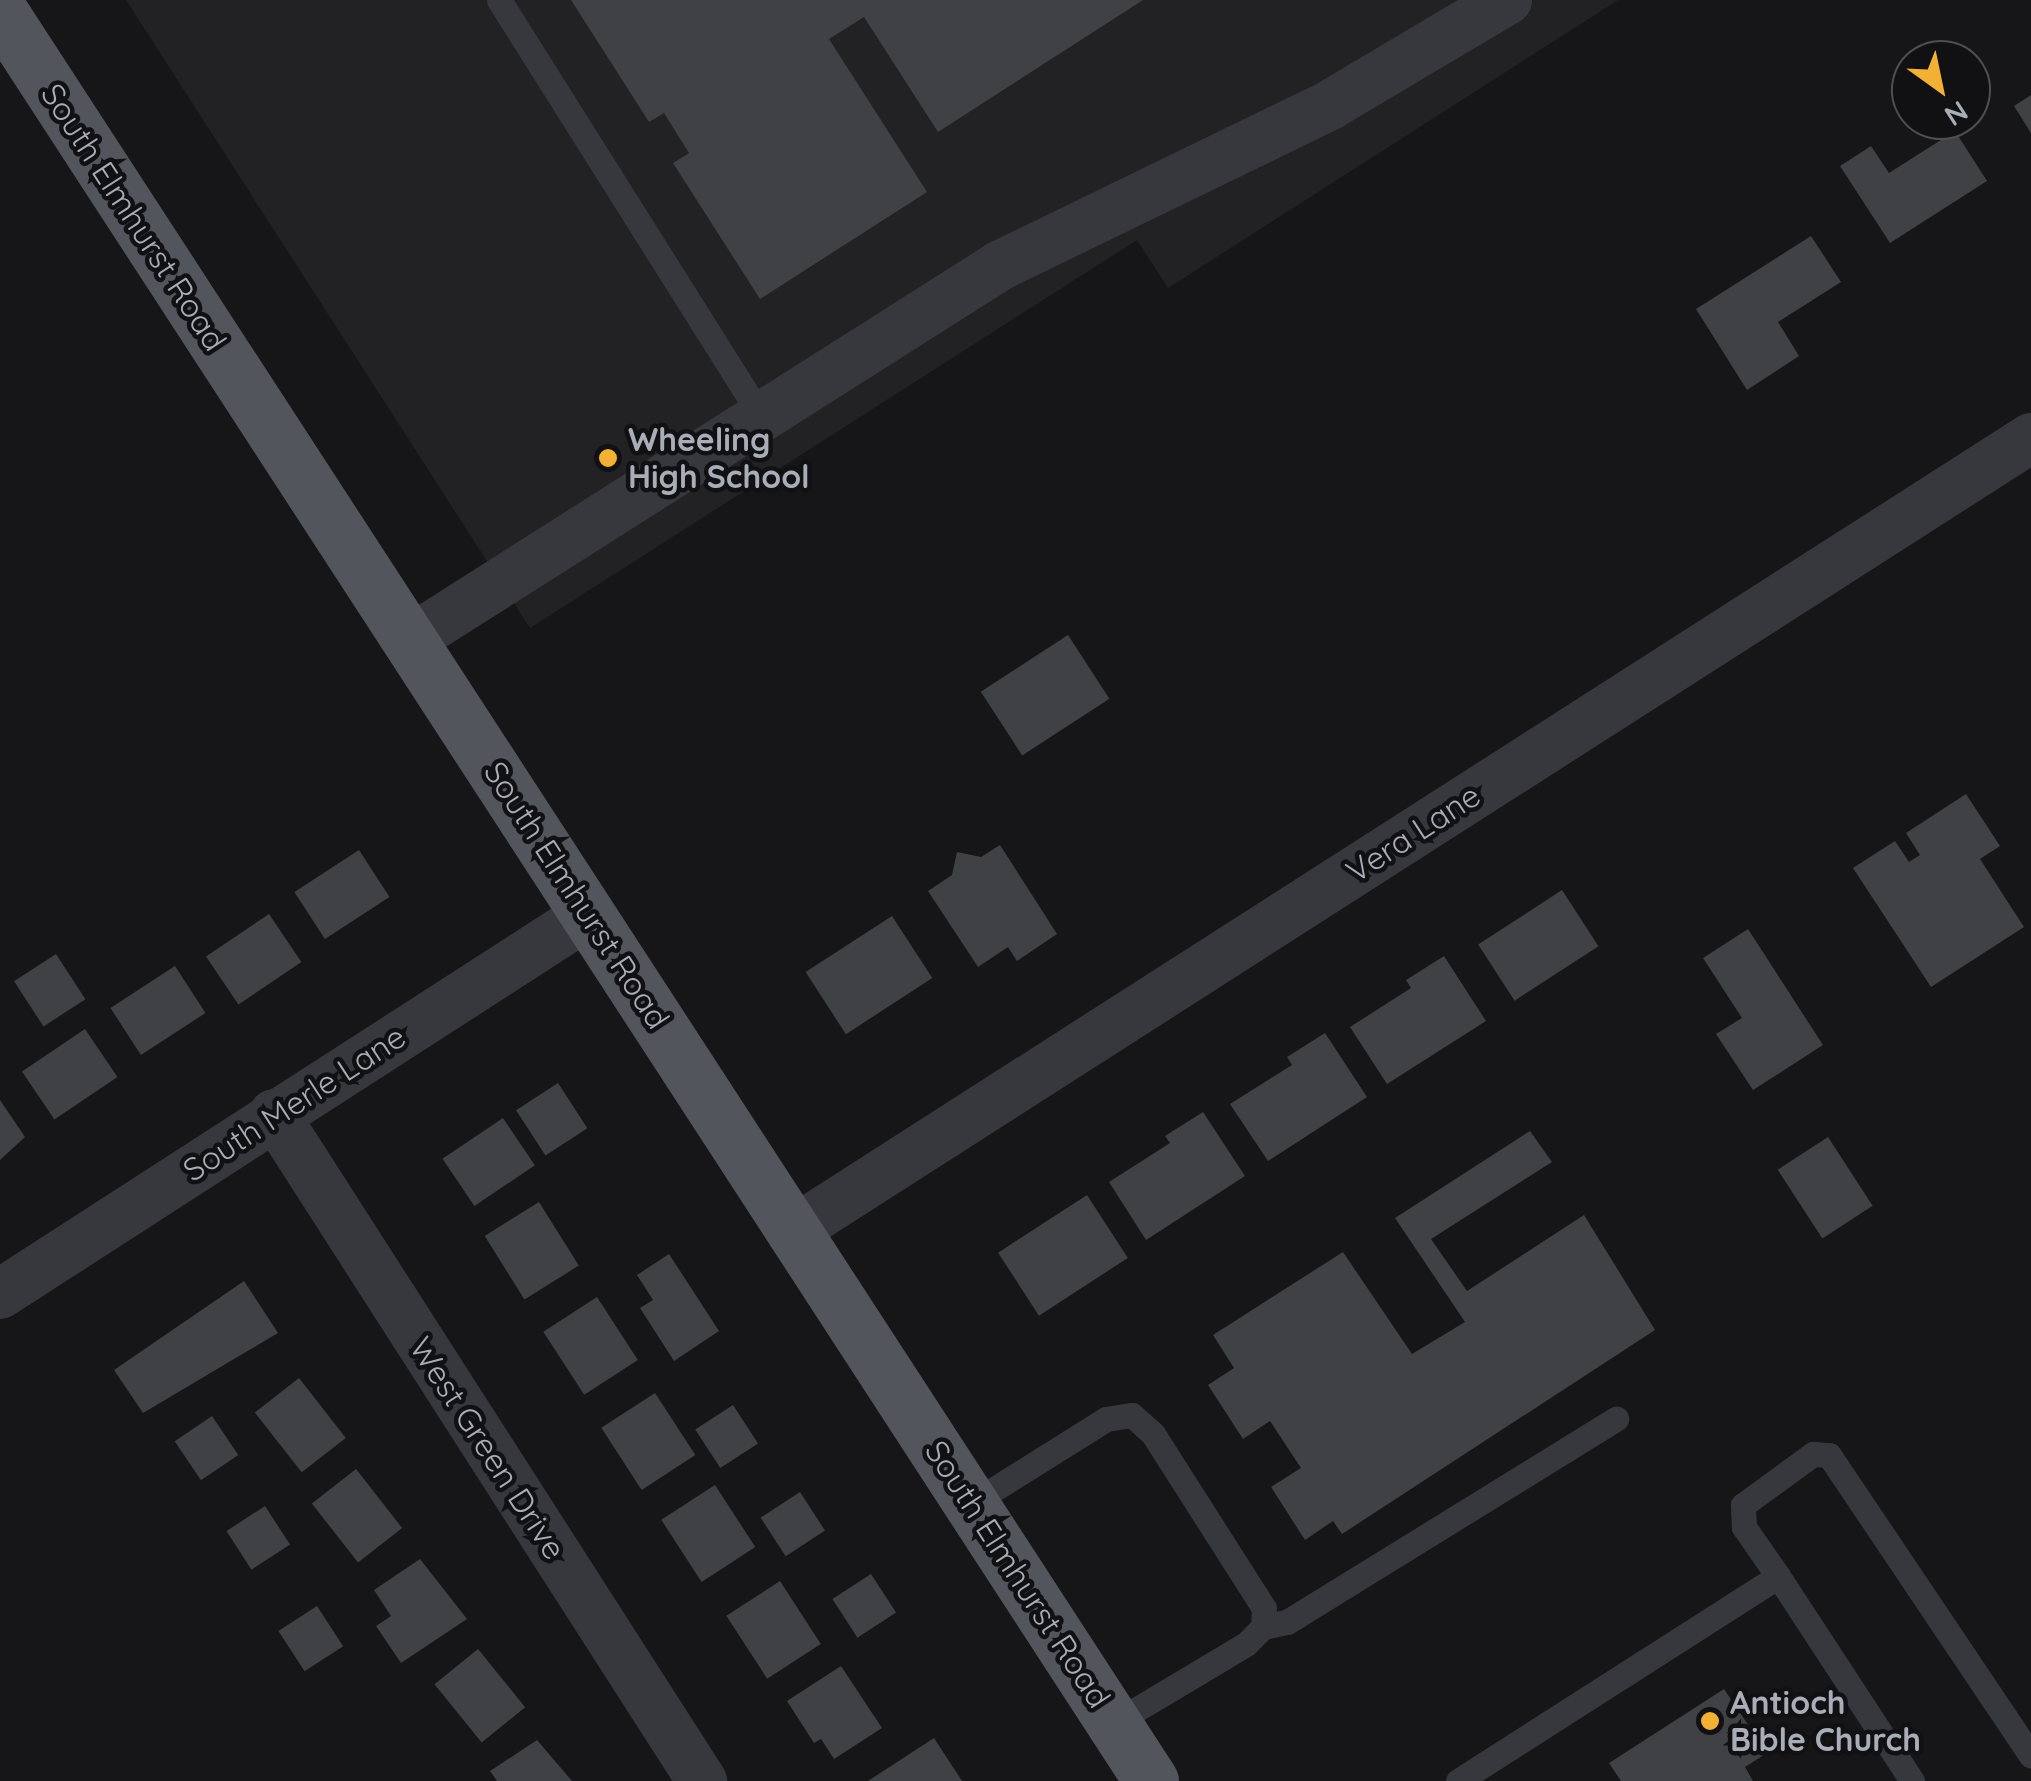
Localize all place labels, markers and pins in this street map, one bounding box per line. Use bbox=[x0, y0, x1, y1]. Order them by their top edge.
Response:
place label: Wheeling High School bbox=[628, 421, 810, 496]
marker: Wheeling High School bbox=[597, 447, 619, 469]
place label: Antioch Bible Church bbox=[1730, 1684, 1921, 1759]
marker: Antioch Bible Church bbox=[1699, 1710, 1721, 1732]

